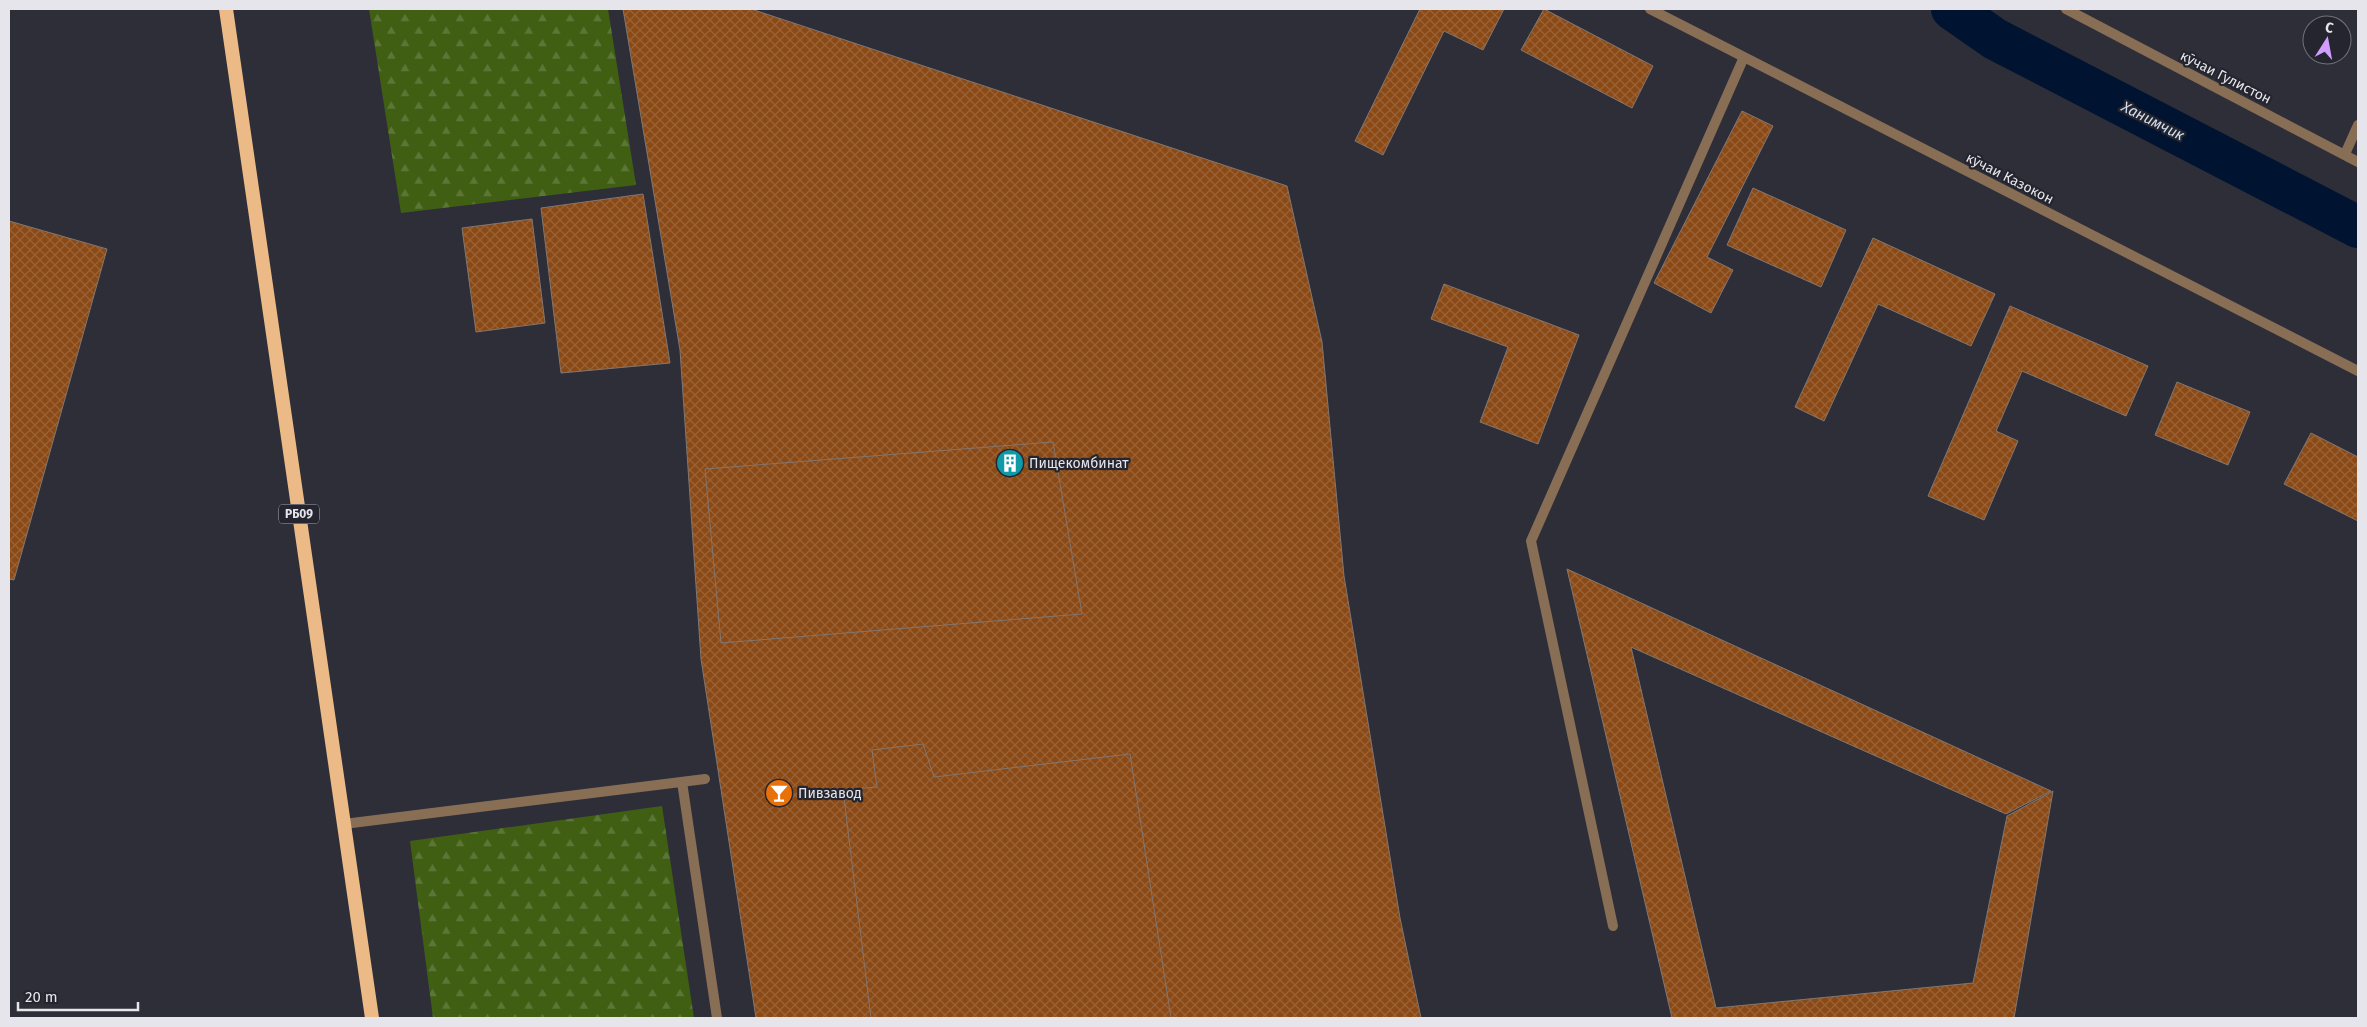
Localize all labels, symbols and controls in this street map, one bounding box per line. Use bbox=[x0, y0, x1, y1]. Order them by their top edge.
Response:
north arrow bbox=[2302, 15, 2352, 65]
text: С bbox=[2324, 19, 2335, 37]
street label: кӯчаи Гулистон bbox=[2177, 47, 2274, 108]
water label: Ханимчик bbox=[2118, 97, 2188, 145]
street label: кӯчаи Казокон bbox=[1963, 149, 2056, 208]
building icon: Пищекомбинат bbox=[995, 448, 1025, 478]
place label: Пищекомбинат bbox=[1029, 455, 1129, 472]
road number: РБ09 bbox=[279, 504, 319, 524]
bar icon: Пивзавод bbox=[764, 778, 794, 808]
place label: Пивзавод bbox=[798, 785, 862, 802]
scale bar bbox=[18, 980, 138, 1012]
text: 20 m bbox=[25, 988, 58, 1006]

